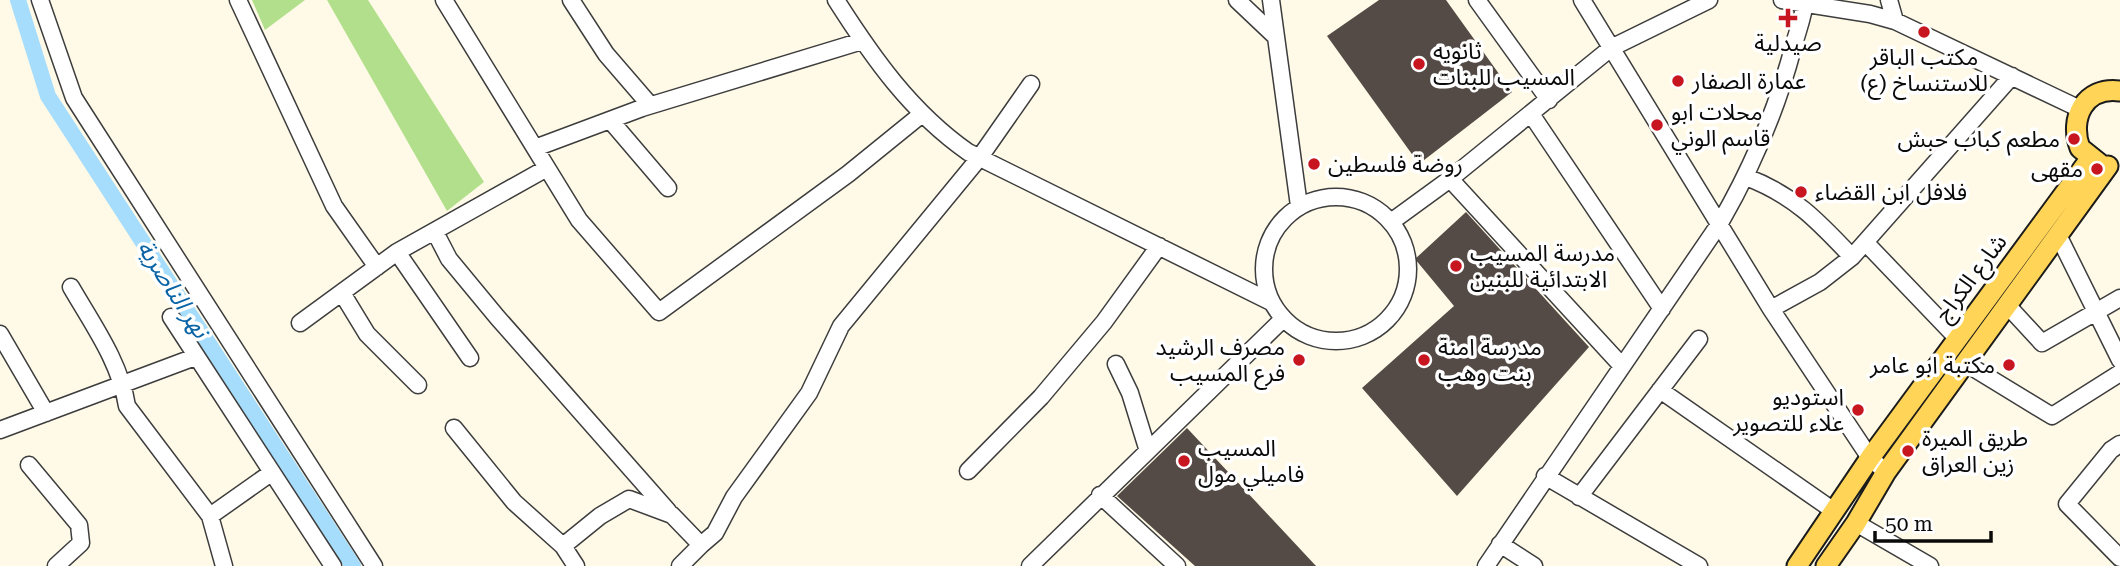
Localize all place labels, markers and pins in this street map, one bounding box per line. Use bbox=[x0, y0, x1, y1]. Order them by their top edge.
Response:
marker: صيدلية bbox=[1780, 10, 1796, 26]
marker: مكتب الباقر (ع) للاستنساخ bbox=[1916, 24, 1932, 40]
place label: صيدلية bbox=[1754, 30, 1822, 57]
place label: ثانويه المسيب للبنات bbox=[1433, 38, 1575, 91]
place label: مكتب الباقر (ع) للاستنساخ bbox=[1860, 44, 1988, 100]
marker: ثانويه المسيب للبنات bbox=[1411, 56, 1427, 72]
place label: عمارة الصفار bbox=[1691, 68, 1806, 95]
marker: عمارة الصفار bbox=[1670, 73, 1686, 89]
place label: محلات ابو قاسم الوني bbox=[1671, 99, 1770, 155]
marker: محلات ابو قاسم الوني bbox=[1649, 117, 1665, 133]
place label: مطعم كباب حبش bbox=[1898, 126, 2060, 156]
marker: مطعم كباب حبش bbox=[2066, 131, 2082, 147]
place label: روضة فلسطين bbox=[1328, 151, 1463, 178]
marker: روضة فلسطين bbox=[1306, 156, 1322, 172]
place label: مقهى bbox=[2031, 156, 2083, 183]
marker: مقهى bbox=[2089, 161, 2105, 177]
place label: فلافل ابن القضاء bbox=[1815, 179, 1967, 206]
marker: فلافل ابن القضاء bbox=[1793, 184, 1809, 200]
place label: مدرسة المسيب الابتدائية للبنين bbox=[1470, 240, 1615, 293]
marker: مدرسة المسيب الابتدائية للبنين bbox=[1448, 258, 1464, 274]
place label: مصرف الرشيد فرع المسيب bbox=[1156, 334, 1285, 390]
place label: مدرسة امنة بنت وهب bbox=[1438, 334, 1542, 387]
marker: مصرف الرشيد فرع المسيب bbox=[1291, 352, 1307, 368]
marker: مدرسة امنة بنت وهب bbox=[1416, 352, 1432, 368]
place label: مكتبة ابو عامر bbox=[1869, 352, 1995, 379]
marker: مكتبة ابو عامر bbox=[2001, 357, 2017, 373]
place label: استوديو علاء للتصوير bbox=[1732, 384, 1844, 437]
marker: استوديو علاء للتصوير bbox=[1850, 402, 1866, 418]
place label: طريق الميرة زين العراق bbox=[1922, 425, 2028, 478]
place label: المسيب فاميلي مول bbox=[1198, 435, 1304, 491]
marker: طريق الميرة زين العراق bbox=[1900, 443, 1916, 459]
marker: المسيب فاميلي مول bbox=[1176, 453, 1192, 469]

